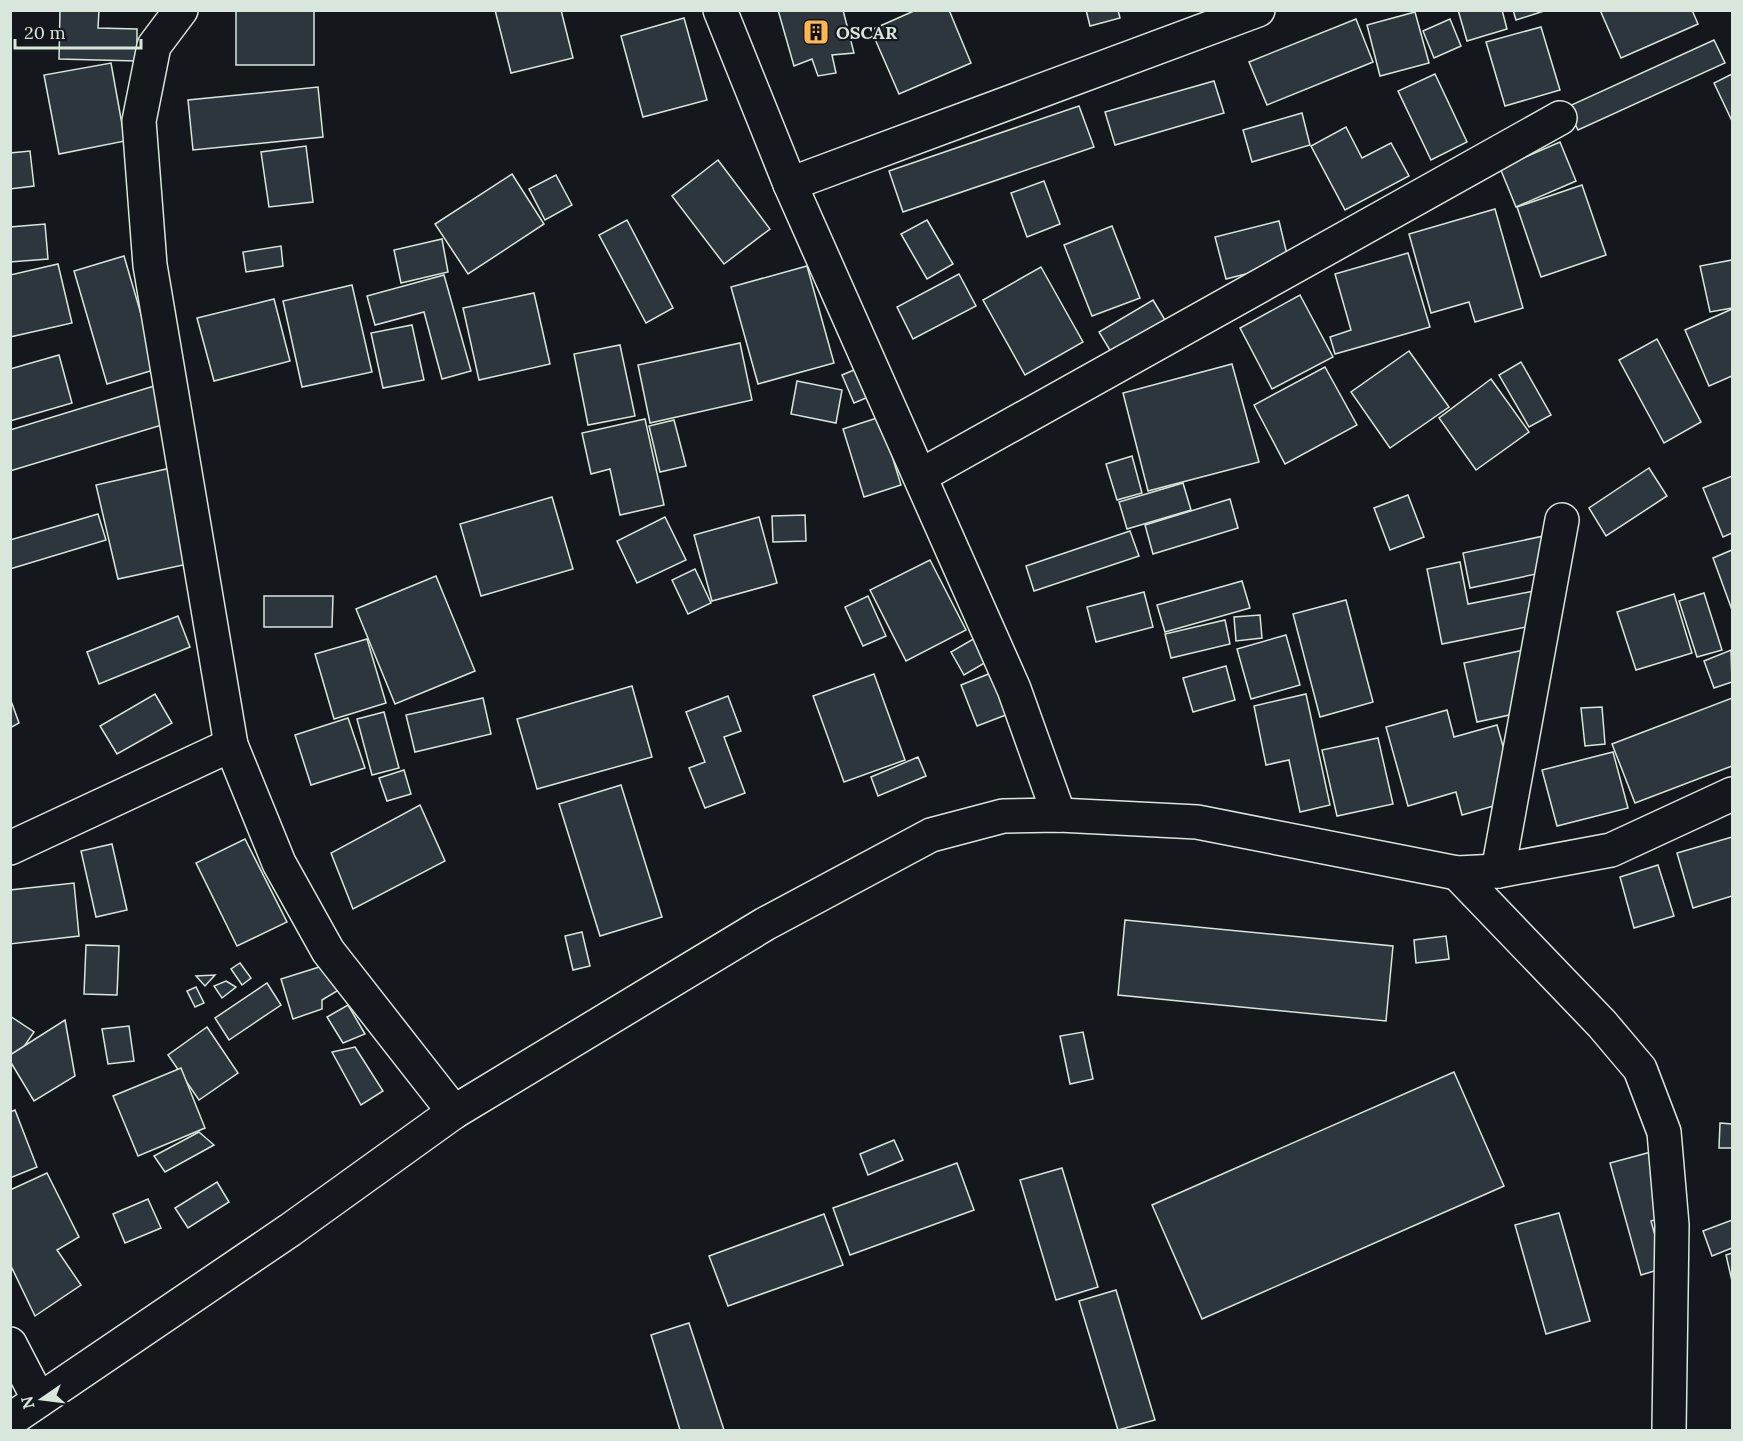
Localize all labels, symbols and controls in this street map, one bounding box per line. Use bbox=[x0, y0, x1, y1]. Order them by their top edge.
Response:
scale bar bbox=[15, 12, 141, 50]
building icon: OSCAR bbox=[801, 17, 831, 47]
text: 20 m bbox=[24, 21, 66, 44]
place label: OSCAR bbox=[836, 21, 898, 44]
north arrow bbox=[12, 1369, 72, 1429]
text: N bbox=[16, 1394, 39, 1411]

